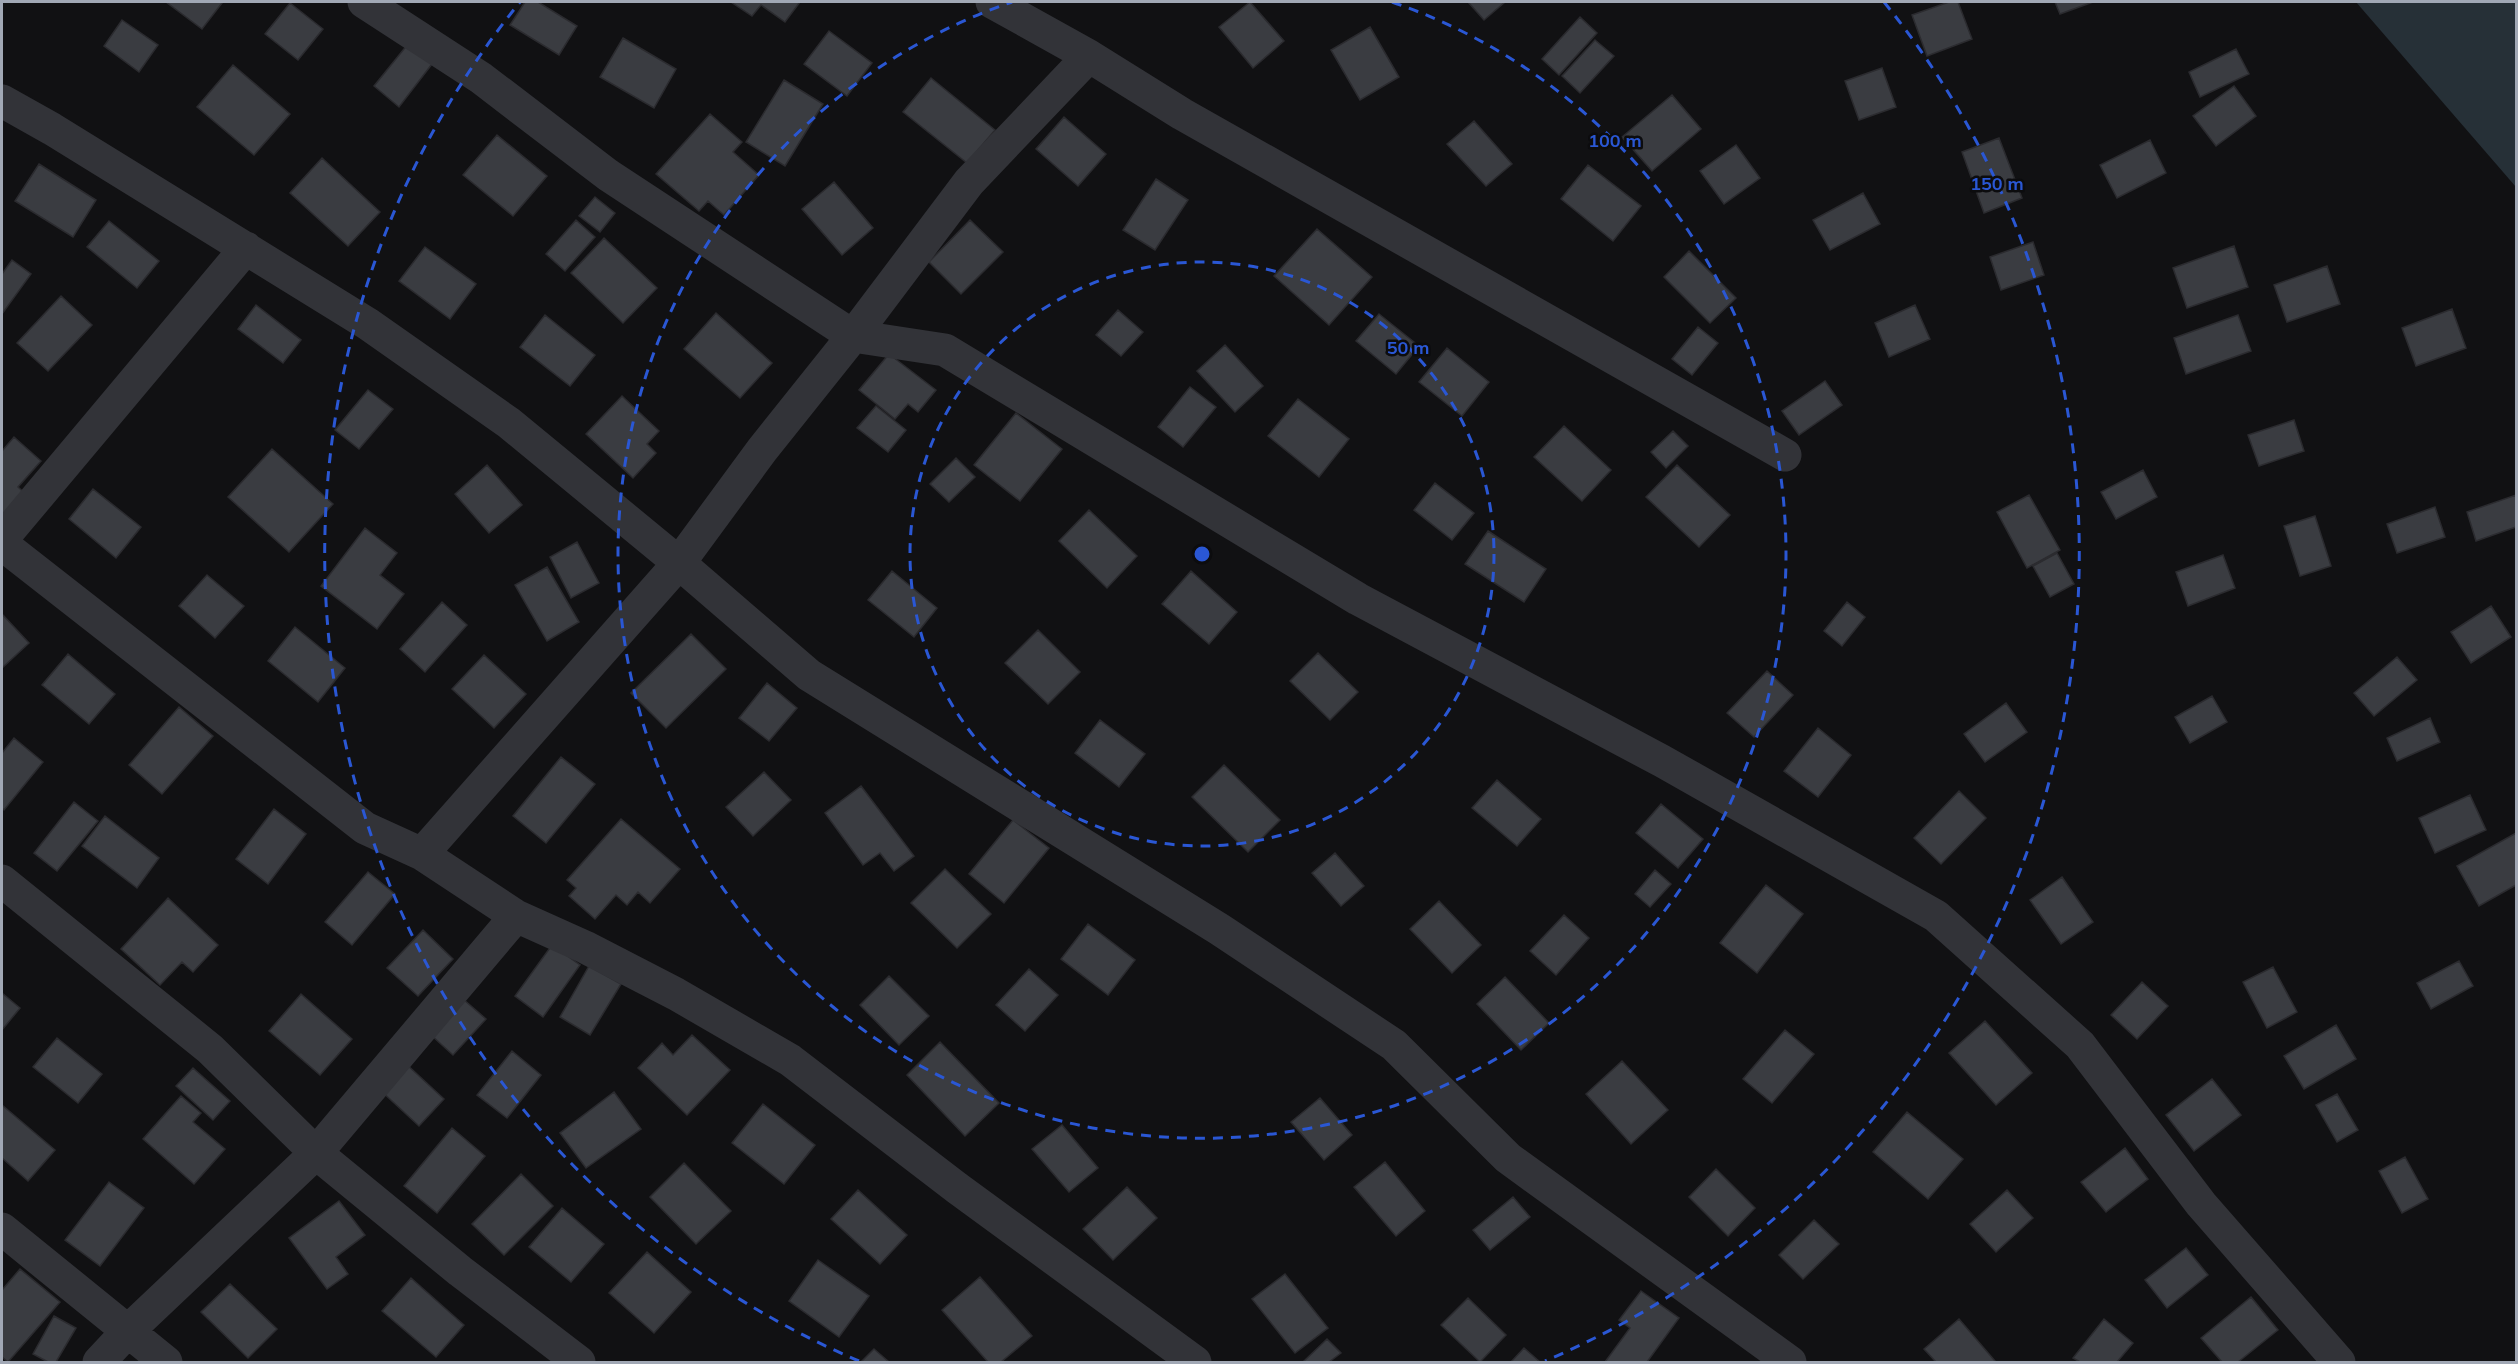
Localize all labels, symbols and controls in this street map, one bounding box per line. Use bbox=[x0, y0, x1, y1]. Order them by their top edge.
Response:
text: 100 m bbox=[1588, 129, 1642, 152]
text: 150 m bbox=[1970, 172, 2024, 195]
text: 50 m bbox=[1387, 336, 1429, 359]
centre of rings bbox=[1192, 544, 1212, 564]

